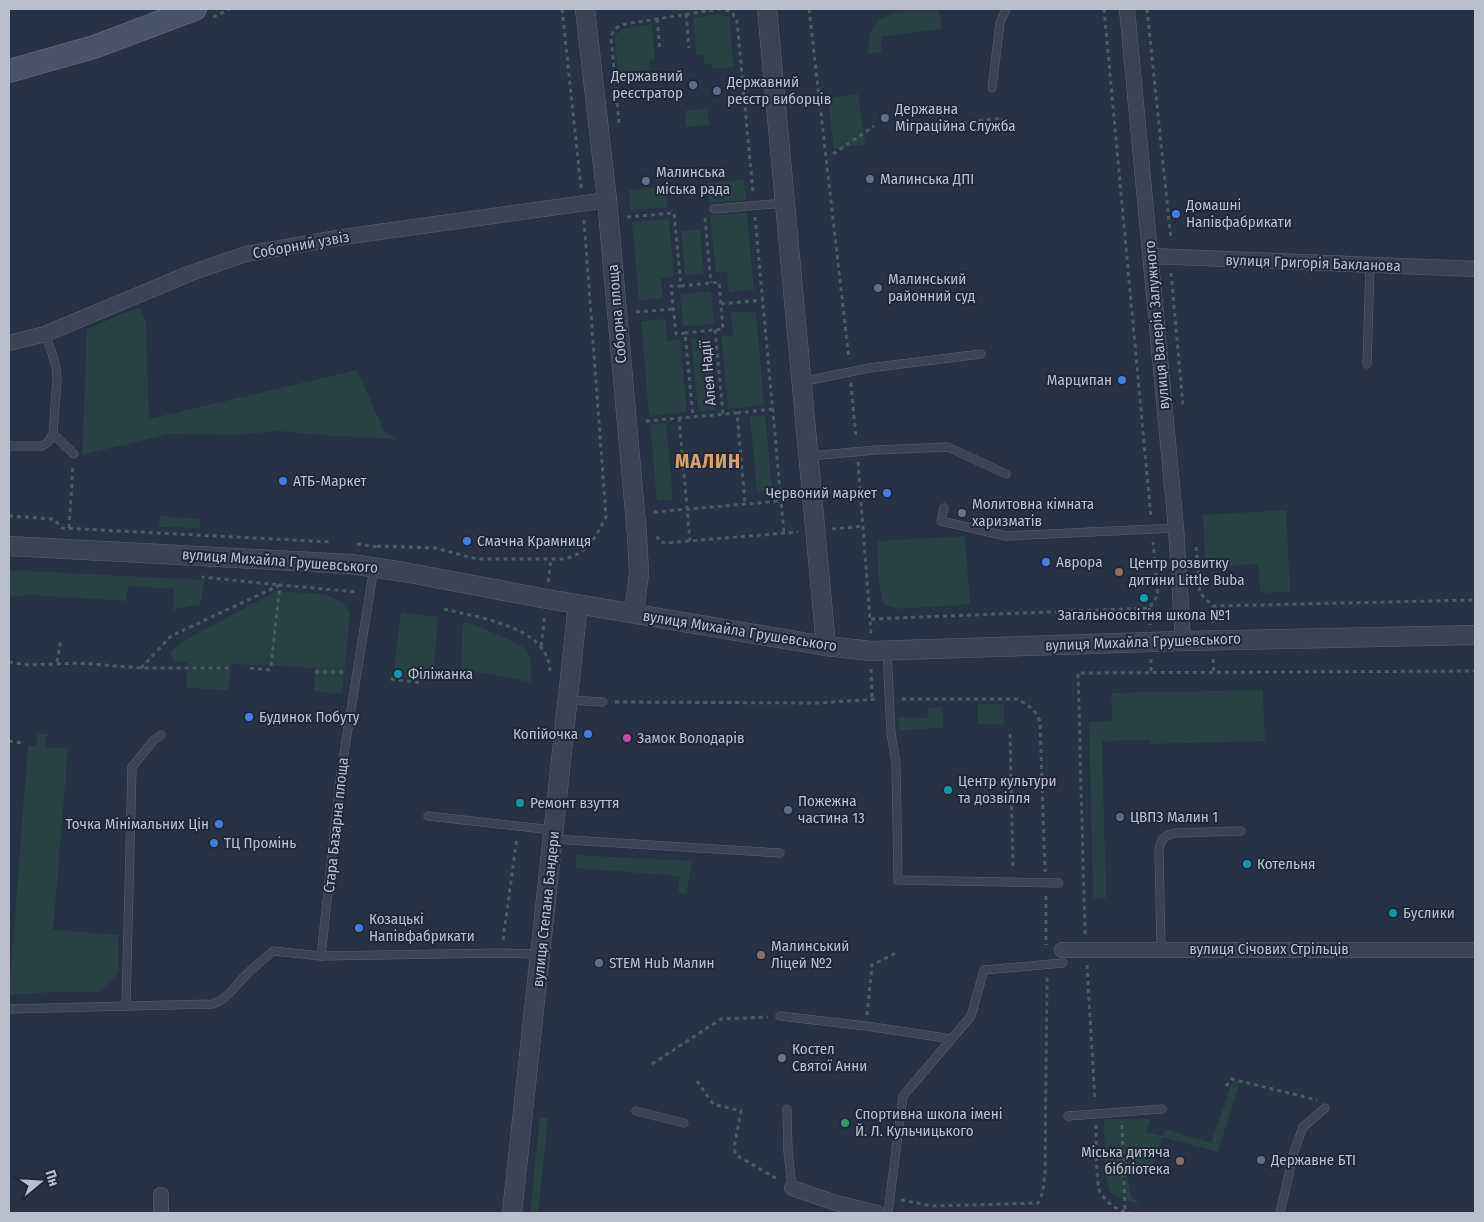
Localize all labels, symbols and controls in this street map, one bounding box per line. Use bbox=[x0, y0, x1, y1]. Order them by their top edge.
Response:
place label: Державний реєстратор bbox=[610, 67, 683, 102]
place label: Державний реєстр виборців bbox=[726, 73, 831, 108]
marker: Державний реєстратор bbox=[687, 79, 699, 91]
marker: Державний реєстр виборців bbox=[711, 85, 723, 97]
place label: Державна Міграційна Служба bbox=[894, 100, 1016, 135]
marker: Державна Міграційна Служба bbox=[879, 112, 891, 124]
place label: Малинська міська рада bbox=[656, 163, 730, 198]
place label: Малинська ДПІ bbox=[880, 170, 974, 188]
marker: Малинська ДПІ bbox=[864, 173, 876, 185]
marker: Малинська міська рада bbox=[640, 175, 652, 187]
place label: Домашні Напівфабрикати bbox=[1185, 196, 1292, 231]
marker: Домашні Напівфабрикати bbox=[1170, 208, 1182, 220]
street label: Соборний узвіз bbox=[251, 228, 351, 262]
street label: вулиця Валерія Залужного bbox=[1141, 240, 1173, 410]
street label: вулиця Григорія Бакланова bbox=[1225, 251, 1401, 275]
street label: Соборна площа bbox=[604, 264, 630, 364]
place label: Малинський районний суд bbox=[888, 270, 975, 305]
marker: Малинський районний суд bbox=[872, 282, 884, 294]
street label: Алея Надії bbox=[696, 338, 720, 406]
place label: Марципан bbox=[1047, 371, 1112, 389]
marker: Марципан bbox=[1116, 374, 1128, 386]
district label: МАЛИН bbox=[675, 449, 741, 473]
place label: АТБ-Маркет bbox=[293, 472, 367, 490]
marker: АТБ-Маркет bbox=[277, 475, 289, 487]
place label: Червоний маркет bbox=[766, 484, 878, 502]
marker: Червоний маркет bbox=[881, 487, 893, 499]
place label: Молитовна кімната харизматів bbox=[972, 495, 1094, 530]
marker: Молитовна кімната харизматів bbox=[956, 507, 968, 519]
place label: Смачна Крамниця bbox=[477, 532, 591, 550]
marker: Смачна Крамниця bbox=[461, 535, 473, 547]
street label: вулиця Михайла Грушевського bbox=[182, 545, 379, 577]
place label: Аврора bbox=[1056, 553, 1103, 571]
place label: Центр розвитку дитини Little Buba bbox=[1129, 554, 1245, 589]
marker: Аврора bbox=[1040, 556, 1052, 568]
marker: Центр розвитку дитини Little Buba bbox=[1113, 566, 1125, 578]
marker: Загальноосвітня школа №1 bbox=[1138, 592, 1150, 604]
place label: Загальноосвітня школа №1 bbox=[1057, 606, 1231, 624]
street label: вулиця Михайла Грушевського bbox=[642, 607, 838, 655]
street label: вулиця Михайла Грушевського bbox=[1045, 630, 1241, 654]
place label: Філіжанка bbox=[408, 665, 473, 683]
marker: Філіжанка bbox=[392, 668, 404, 680]
place label: Будинок Побуту bbox=[259, 708, 360, 726]
marker: Будинок Побуту bbox=[243, 711, 255, 723]
place label: Копійочка bbox=[513, 725, 578, 743]
marker: Копійочка bbox=[582, 728, 594, 740]
place label: Замок Володарів bbox=[637, 729, 745, 747]
marker: Замок Володарів bbox=[621, 732, 633, 744]
street label: Стара Базарна площа bbox=[320, 756, 352, 894]
place label: Центр культури та дозвілля bbox=[958, 772, 1057, 807]
marker: Центр культури та дозвілля bbox=[942, 784, 954, 796]
place label: Пожежна частина 13 bbox=[798, 792, 865, 827]
place label: Ремонт взуття bbox=[530, 794, 619, 812]
marker: Ремонт взуття bbox=[514, 797, 526, 809]
marker: Пожежна частина 13 bbox=[782, 804, 794, 816]
place label: ЦВПЗ Малин 1 bbox=[1130, 808, 1218, 826]
marker: ЦВПЗ Малин 1 bbox=[1114, 811, 1126, 823]
place label: Точка Мінімальних Цін bbox=[66, 815, 209, 833]
marker: Точка Мінімальних Цін bbox=[213, 818, 225, 830]
street label: вулиця Степана Бандери bbox=[529, 830, 563, 988]
place label: ТЦ Промінь bbox=[224, 834, 296, 852]
marker: ТЦ Промінь bbox=[208, 837, 220, 849]
place label: Котельня bbox=[1257, 855, 1315, 873]
marker: Котельня bbox=[1241, 858, 1253, 870]
place label: Буслики bbox=[1403, 904, 1455, 922]
marker: Буслики bbox=[1387, 907, 1399, 919]
place label: Козацькі Напівфабрикати bbox=[369, 910, 475, 945]
marker: Козацькі Напівфабрикати bbox=[353, 922, 365, 934]
place label: Малинський Ліцей №2 bbox=[771, 937, 849, 972]
street label: вулиця Січових Стрільців bbox=[1189, 940, 1349, 958]
marker: Малинський Ліцей №2 bbox=[755, 949, 767, 961]
place label: STEM Hub Малин bbox=[609, 954, 715, 972]
marker: STEM Hub Малин bbox=[593, 957, 605, 969]
place label: Костел Святої Анни bbox=[792, 1040, 867, 1075]
marker: Костел Святої Анни bbox=[776, 1052, 788, 1064]
place label: Спортивна школа імені Й. Л. Кульчицького bbox=[855, 1105, 1002, 1140]
marker: Спортивна школа імені Й. Л. Кульчицького bbox=[839, 1117, 851, 1129]
place label: Міська дитяча бібліотека bbox=[1081, 1143, 1170, 1178]
place label: Державне БТІ bbox=[1270, 1151, 1356, 1169]
marker: Державне БТІ bbox=[1255, 1154, 1267, 1166]
marker: Міська дитяча бібліотека bbox=[1174, 1155, 1186, 1167]
north arrow bbox=[15, 1157, 65, 1207]
text: Пн bbox=[41, 1168, 62, 1188]

